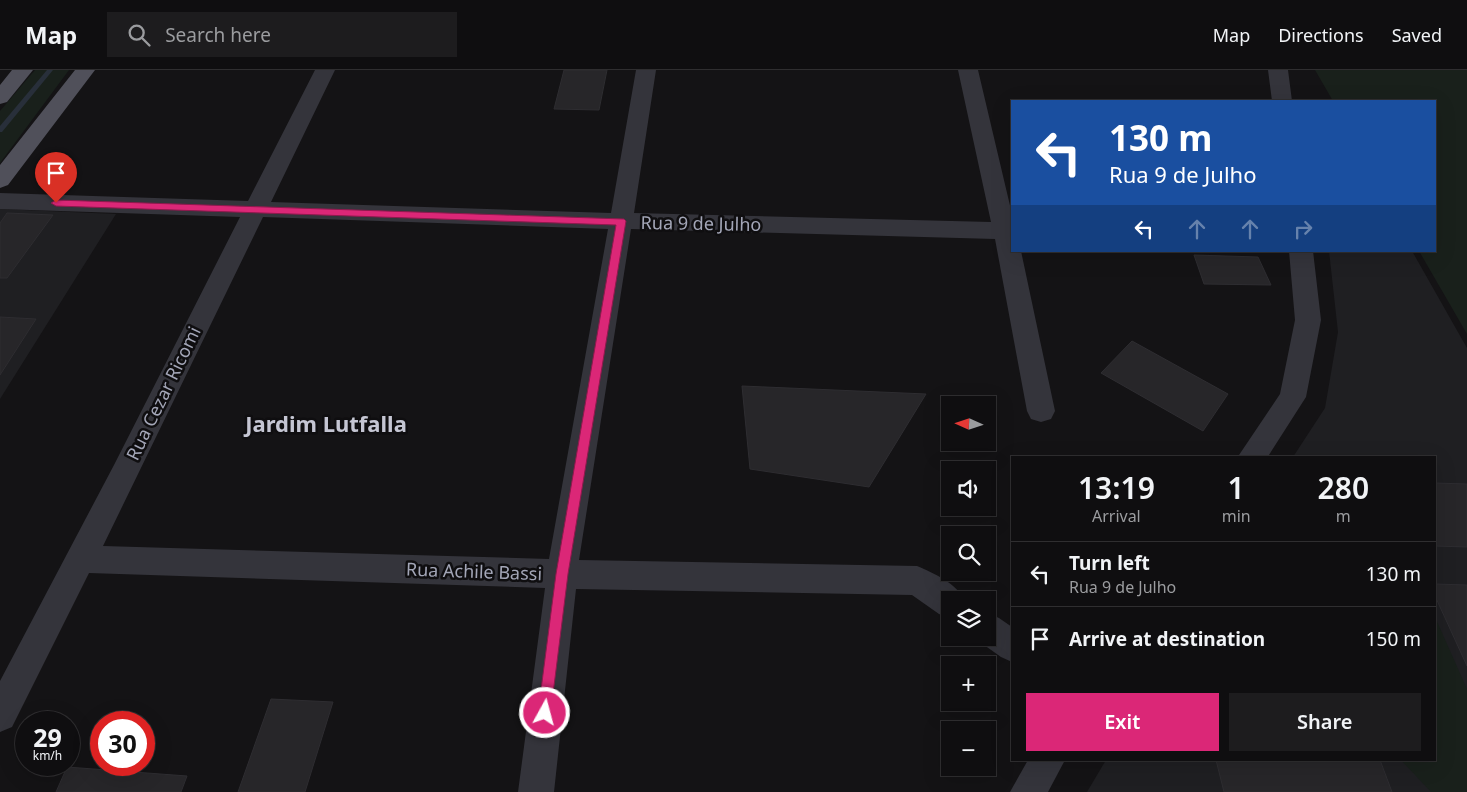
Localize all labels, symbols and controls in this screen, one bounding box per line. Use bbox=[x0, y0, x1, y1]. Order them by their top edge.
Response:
search box bbox=[107, 12, 457, 57]
text: Map bbox=[25, 18, 77, 51]
icon: search bbox=[125, 21, 153, 49]
text: Search here bbox=[165, 22, 271, 48]
text: Map bbox=[1213, 23, 1250, 47]
text: Directions bbox=[1278, 23, 1364, 47]
text: Saved bbox=[1392, 23, 1442, 47]
text: 130 m bbox=[1109, 114, 1212, 161]
icon: left bbox=[1026, 120, 1091, 185]
pin bbox=[35, 152, 77, 203]
icon: arrive bbox=[42, 159, 70, 187]
text: Rua 9 de Julho bbox=[1109, 159, 1257, 189]
street label: Rua 9 de Julho bbox=[640, 210, 762, 236]
icon: left bbox=[1130, 215, 1158, 243]
icon: ahead bbox=[1183, 215, 1211, 243]
icon: ahead bbox=[1236, 215, 1264, 243]
icon: right bbox=[1289, 215, 1317, 243]
street label: Rua Cezar Ricomi bbox=[120, 322, 206, 464]
north arrow bbox=[941, 396, 996, 451]
map controls bbox=[941, 396, 996, 776]
district label: Jardim Lutfalla bbox=[243, 408, 407, 438]
button: sound bbox=[941, 461, 996, 516]
text: 13:19 bbox=[1078, 467, 1155, 508]
text: 1 bbox=[1228, 467, 1245, 508]
text: 280 bbox=[1318, 467, 1369, 508]
text: Arrival bbox=[1092, 505, 1141, 527]
text: min bbox=[1222, 505, 1251, 527]
text: m bbox=[1336, 505, 1351, 527]
button: search bbox=[941, 526, 996, 581]
text: Turn left bbox=[1069, 550, 1150, 576]
street label: Rua Achile Bassi bbox=[406, 557, 542, 585]
icon: left bbox=[1026, 560, 1054, 588]
text: 130 m bbox=[1366, 561, 1421, 587]
text: Rua 9 de Julho bbox=[1069, 576, 1176, 598]
button: layers bbox=[941, 591, 996, 646]
icon: arrive bbox=[1026, 625, 1054, 653]
text: Arrive at destination bbox=[1069, 626, 1265, 652]
text: 150 m bbox=[1366, 626, 1421, 652]
button: + bbox=[941, 656, 996, 711]
position arrow bbox=[518, 686, 570, 738]
button: Exit bbox=[1026, 693, 1219, 751]
button: Share bbox=[1229, 693, 1421, 751]
speed limit sign: 30 bbox=[90, 711, 155, 776]
text: 29 bbox=[33, 720, 62, 754]
button: − bbox=[941, 721, 996, 776]
text: km/h bbox=[33, 747, 62, 764]

